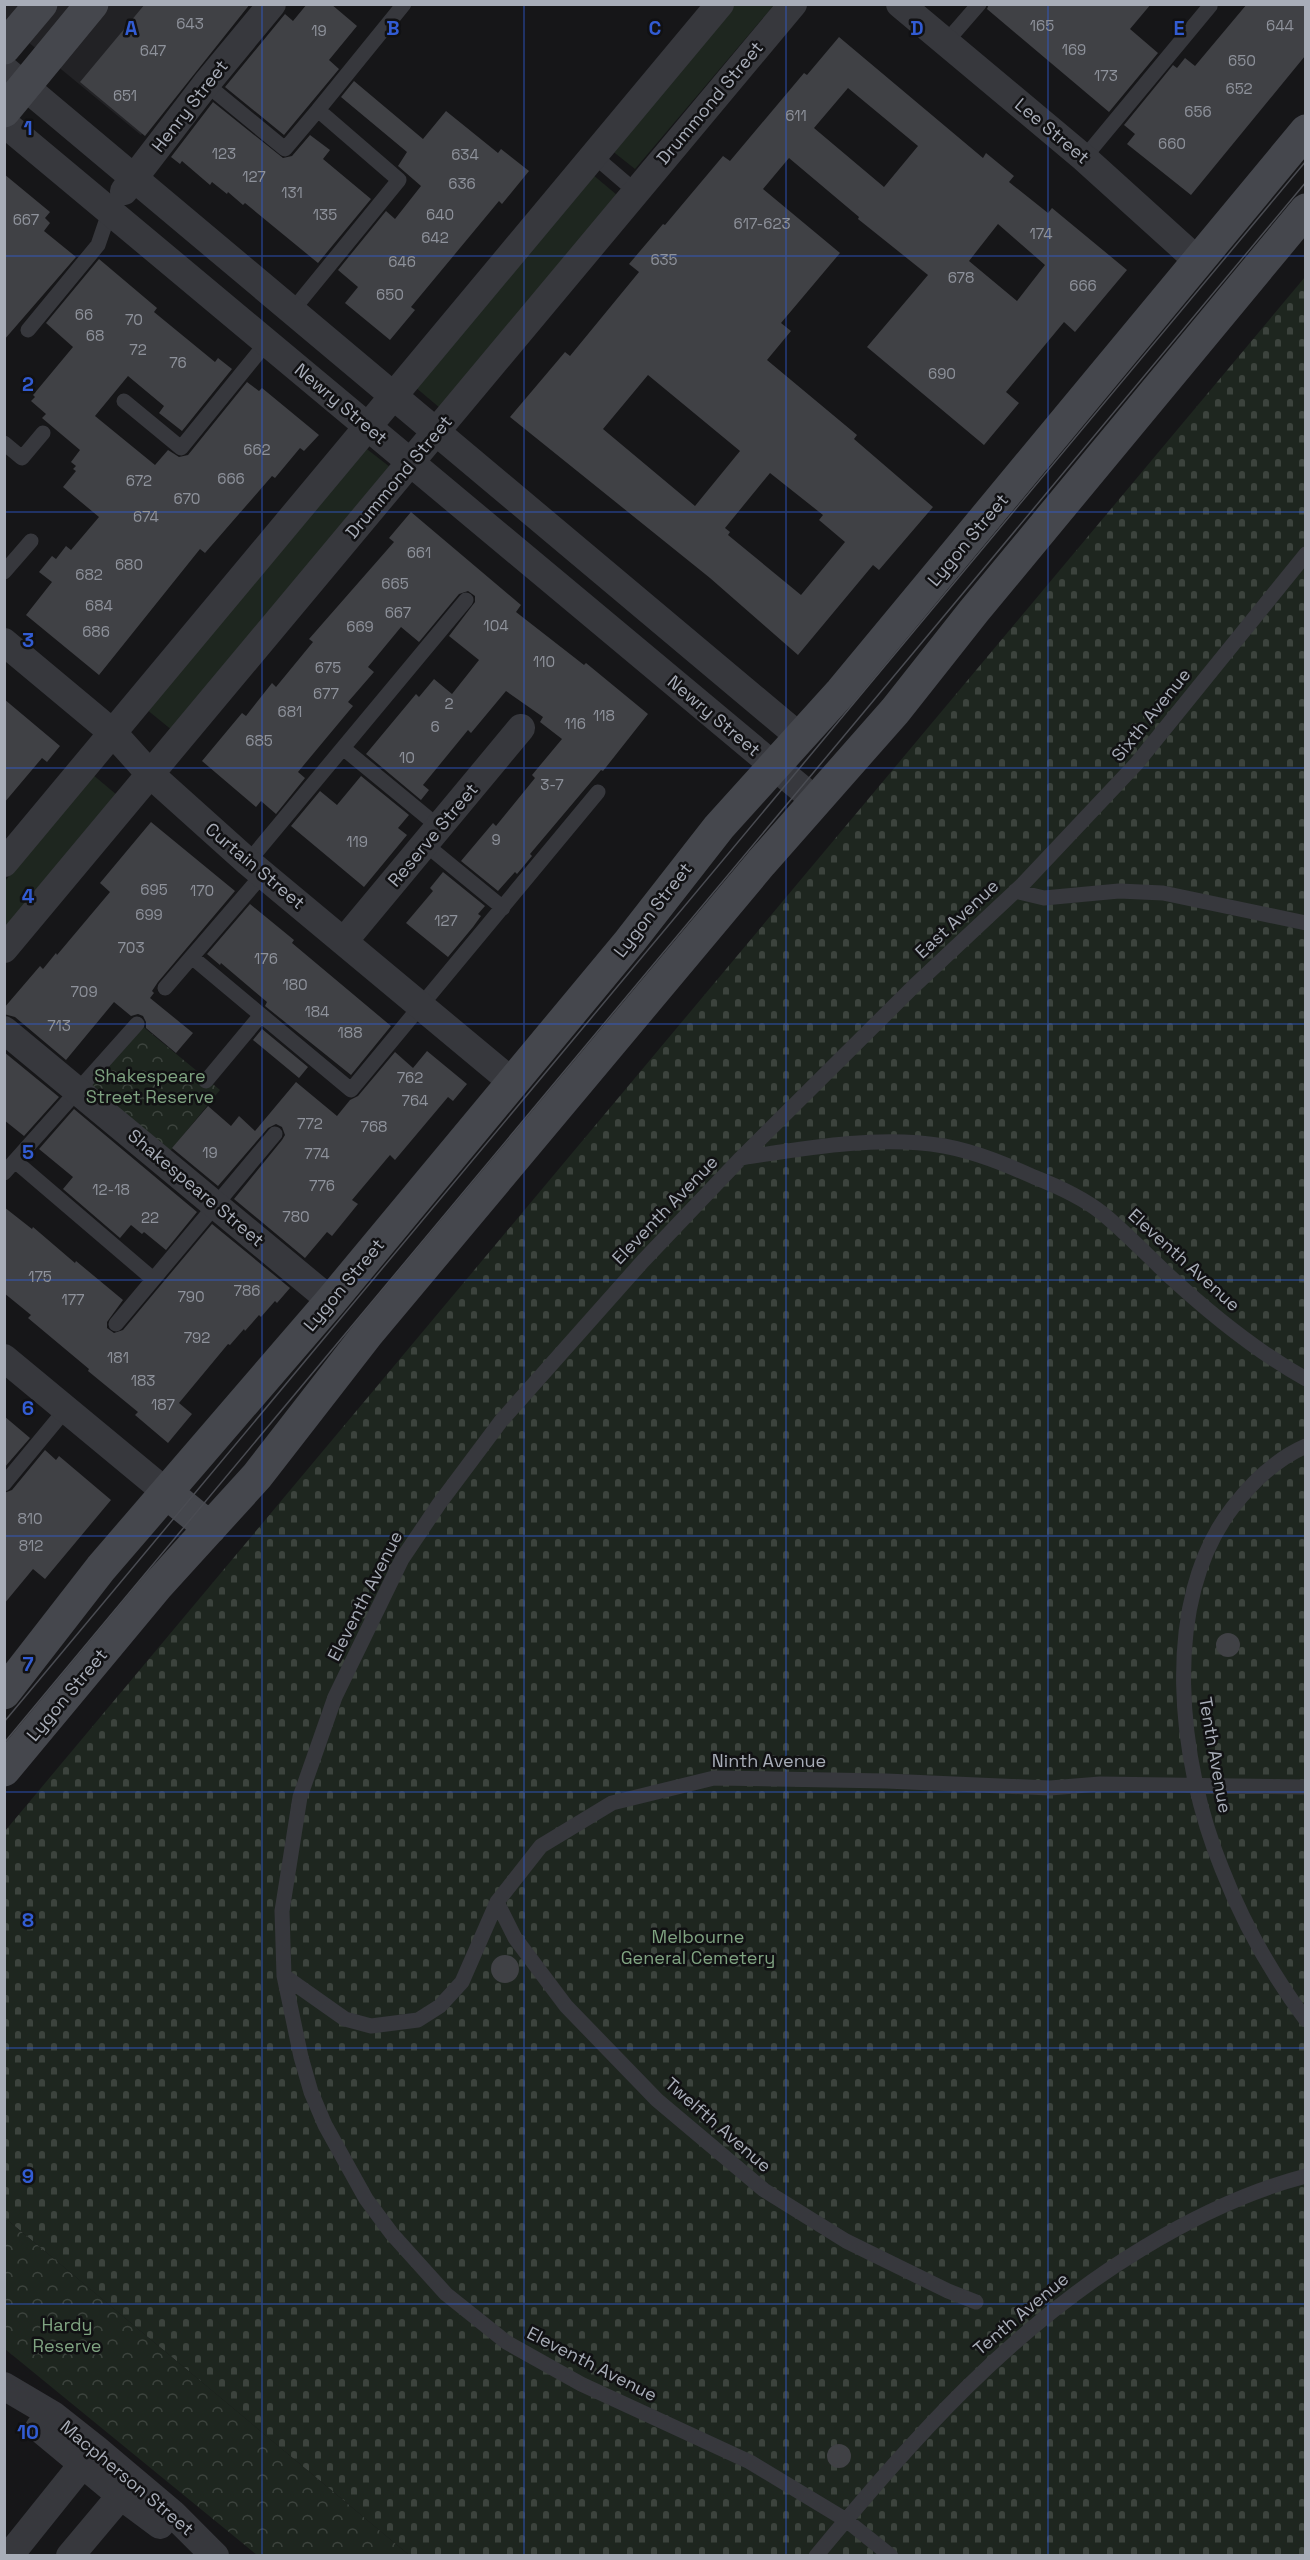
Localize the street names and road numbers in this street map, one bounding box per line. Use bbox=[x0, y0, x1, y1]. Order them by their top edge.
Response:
street label: Drummond Street bbox=[651, 36, 768, 169]
street label: Henry Street bbox=[146, 55, 233, 156]
street label: Lee Street bbox=[1010, 93, 1094, 169]
street label: Newry Street bbox=[290, 358, 392, 449]
street label: Drummond Street bbox=[340, 410, 457, 543]
street label: Lygon Street bbox=[922, 489, 1013, 591]
street label: Sixth Avenue bbox=[1106, 663, 1195, 766]
street label: Newry Street bbox=[663, 670, 765, 761]
street label: Reserve Street bbox=[382, 778, 483, 891]
street label: Curtain Street bbox=[201, 817, 310, 914]
street label: Lygon Street bbox=[608, 858, 697, 962]
street label: East Avenue bbox=[910, 874, 1003, 963]
street label: Shakespeare Street bbox=[123, 1124, 269, 1251]
street label: Eleventh Avenue bbox=[607, 1150, 723, 1269]
street label: Eleventh Avenue bbox=[1124, 1203, 1245, 1316]
street label: Lygon Street bbox=[298, 1234, 389, 1336]
street label: Eleventh Avenue bbox=[322, 1527, 407, 1665]
street label: Lygon Street bbox=[21, 1644, 112, 1746]
street label: Tenth Avenue bbox=[1194, 1695, 1237, 1815]
street label: Ninth Avenue bbox=[712, 1749, 826, 1772]
street label: Twelfth Avenue bbox=[660, 2072, 776, 2177]
street label: Tenth Avenue bbox=[968, 2267, 1073, 2360]
street label: Eleventh Avenue bbox=[523, 2321, 661, 2406]
street label: Macpherson Street bbox=[56, 2415, 199, 2540]

